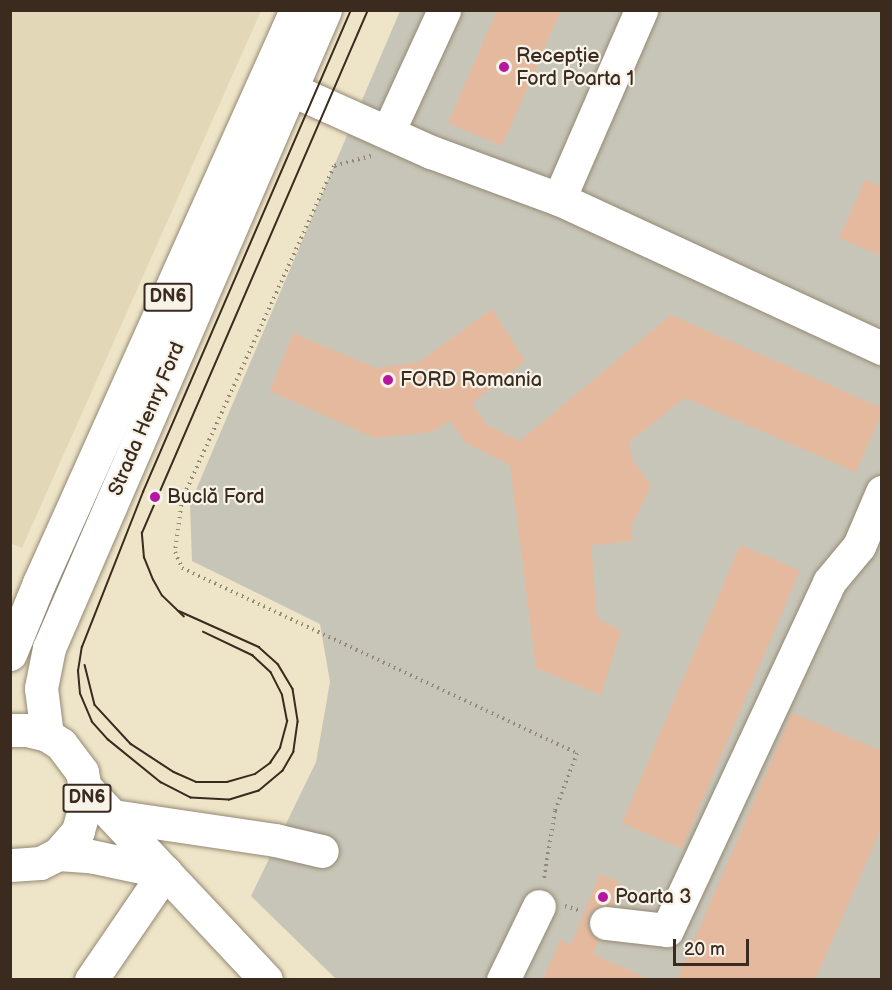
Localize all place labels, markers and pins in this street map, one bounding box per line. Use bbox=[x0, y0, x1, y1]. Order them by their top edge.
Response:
place label: Recepție Ford Poarta 1 bbox=[516, 44, 634, 91]
marker: Recepție Ford Poarta 1 bbox=[497, 60, 511, 74]
place label: FORD Romania bbox=[400, 368, 542, 392]
marker: FORD Romania bbox=[381, 373, 395, 387]
place label: Buclă Ford bbox=[167, 485, 264, 509]
marker: Buclă Ford bbox=[148, 490, 162, 504]
place label: Poarta 3 bbox=[615, 885, 691, 909]
marker: Poarta 3 bbox=[596, 890, 610, 904]

